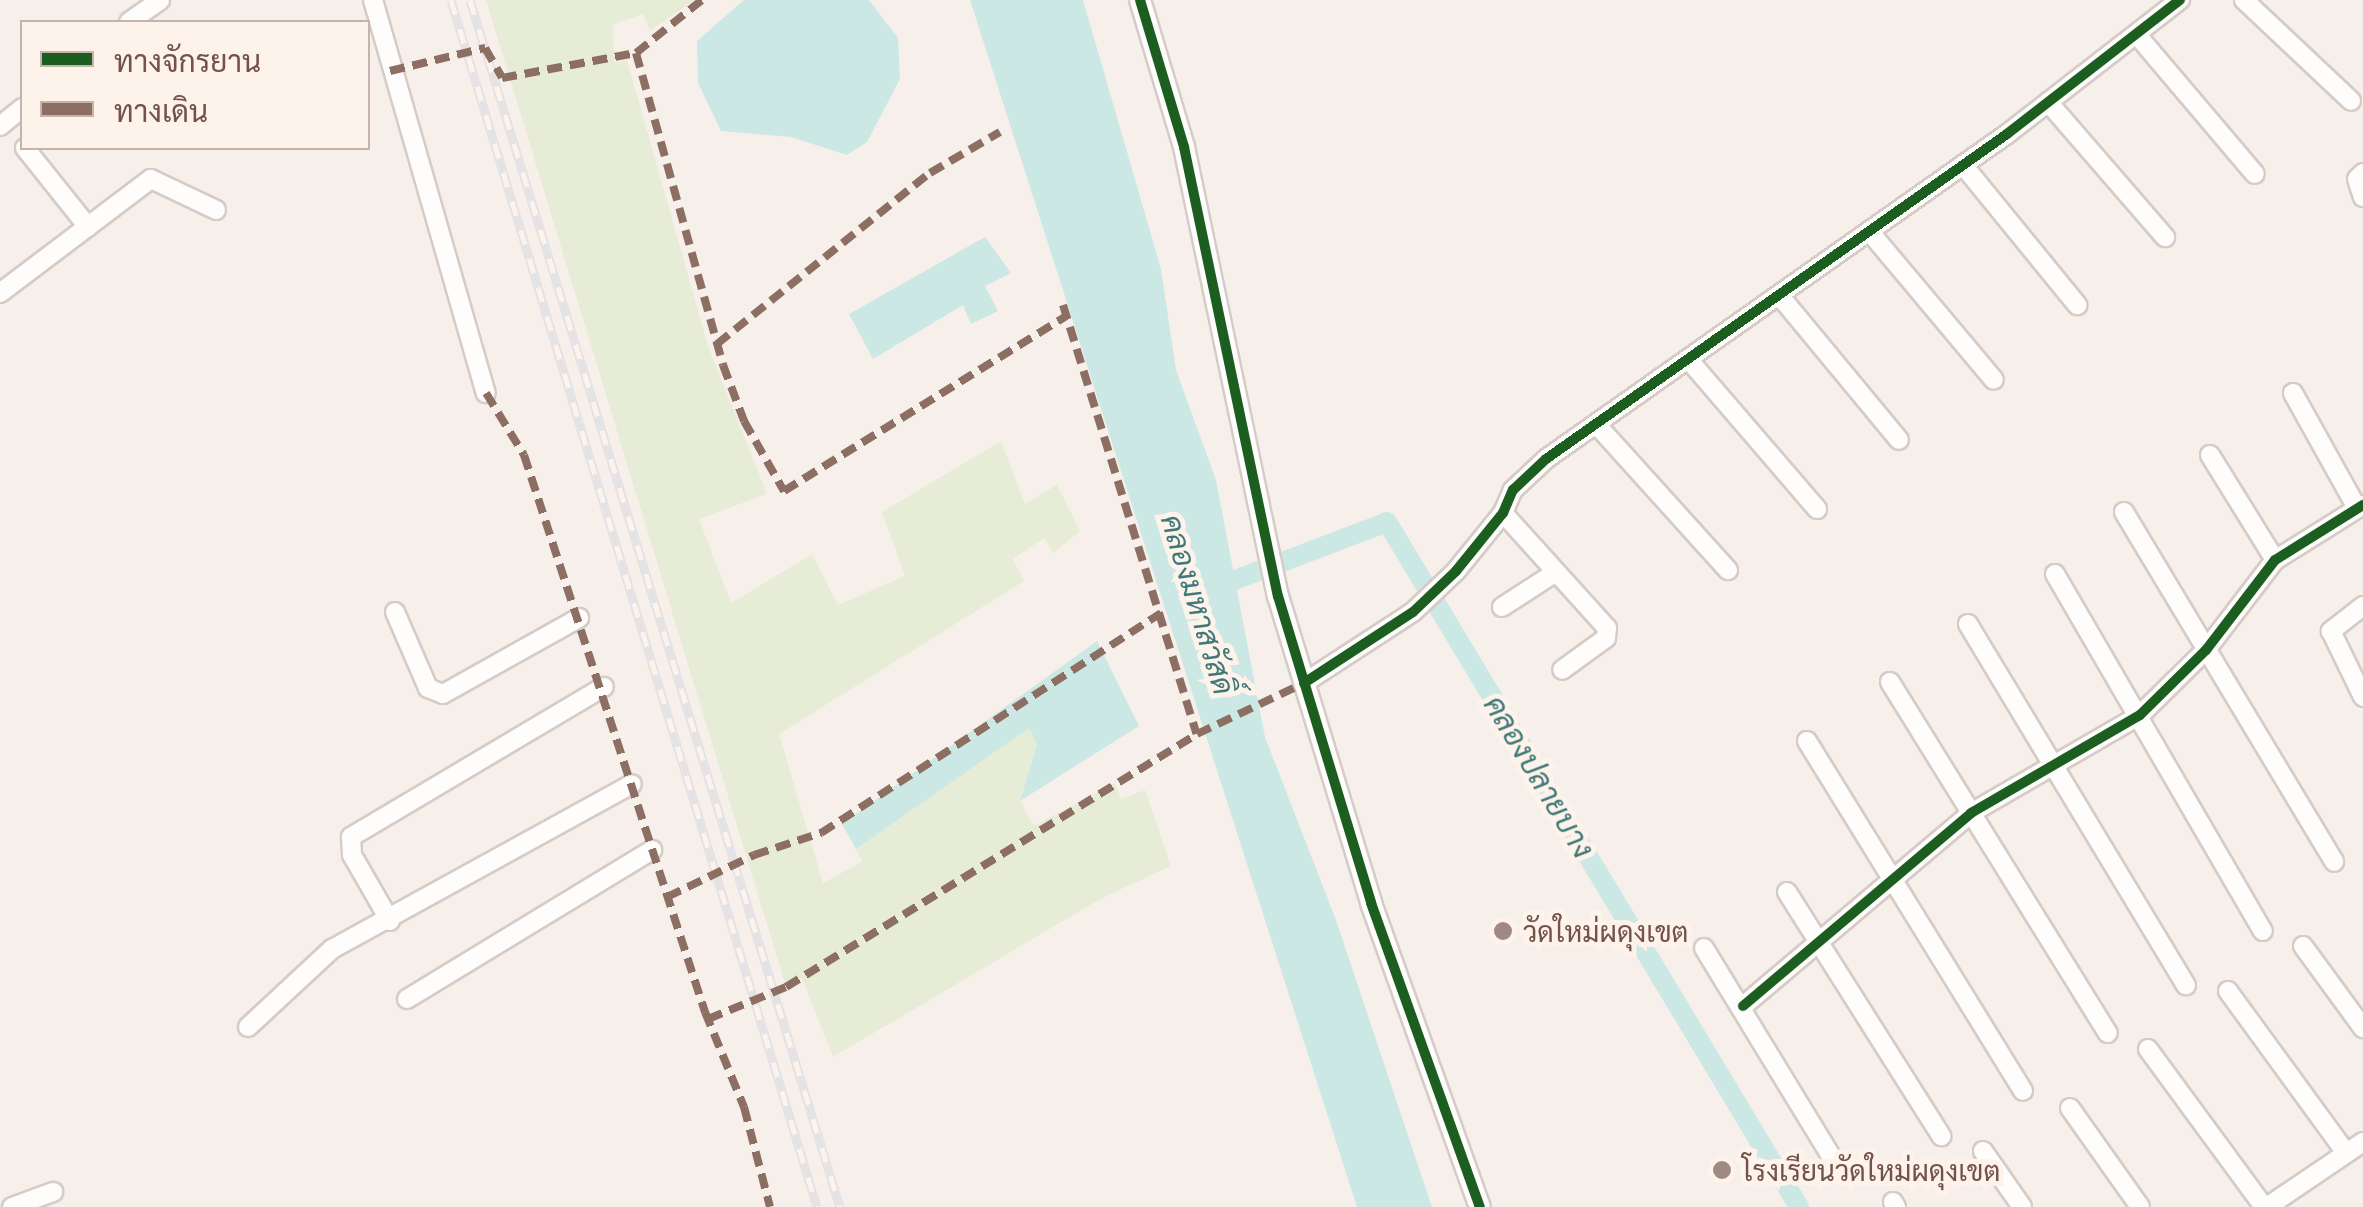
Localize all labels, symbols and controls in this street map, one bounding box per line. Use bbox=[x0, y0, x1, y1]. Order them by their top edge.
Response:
legend bbox=[20, 20, 370, 150]
text: ทางจักรยาน bbox=[114, 42, 261, 78]
text: ทางเดิน bbox=[114, 92, 208, 128]
water label: คลองมหาสวัสดิ์ bbox=[1154, 509, 1244, 699]
water label: คลองปลายบาง bbox=[1477, 688, 1603, 864]
place label: วัดใหม่ผดุงเขต bbox=[1523, 914, 1689, 948]
marker: วัดใหม่ผดุงเขต bbox=[1492, 920, 1514, 942]
place label: โรงเรียนวัดใหม่ผดุงเขต bbox=[1742, 1153, 2000, 1187]
marker: โรงเรียนวัดใหม่ผดุงเขต bbox=[1711, 1159, 1733, 1181]

